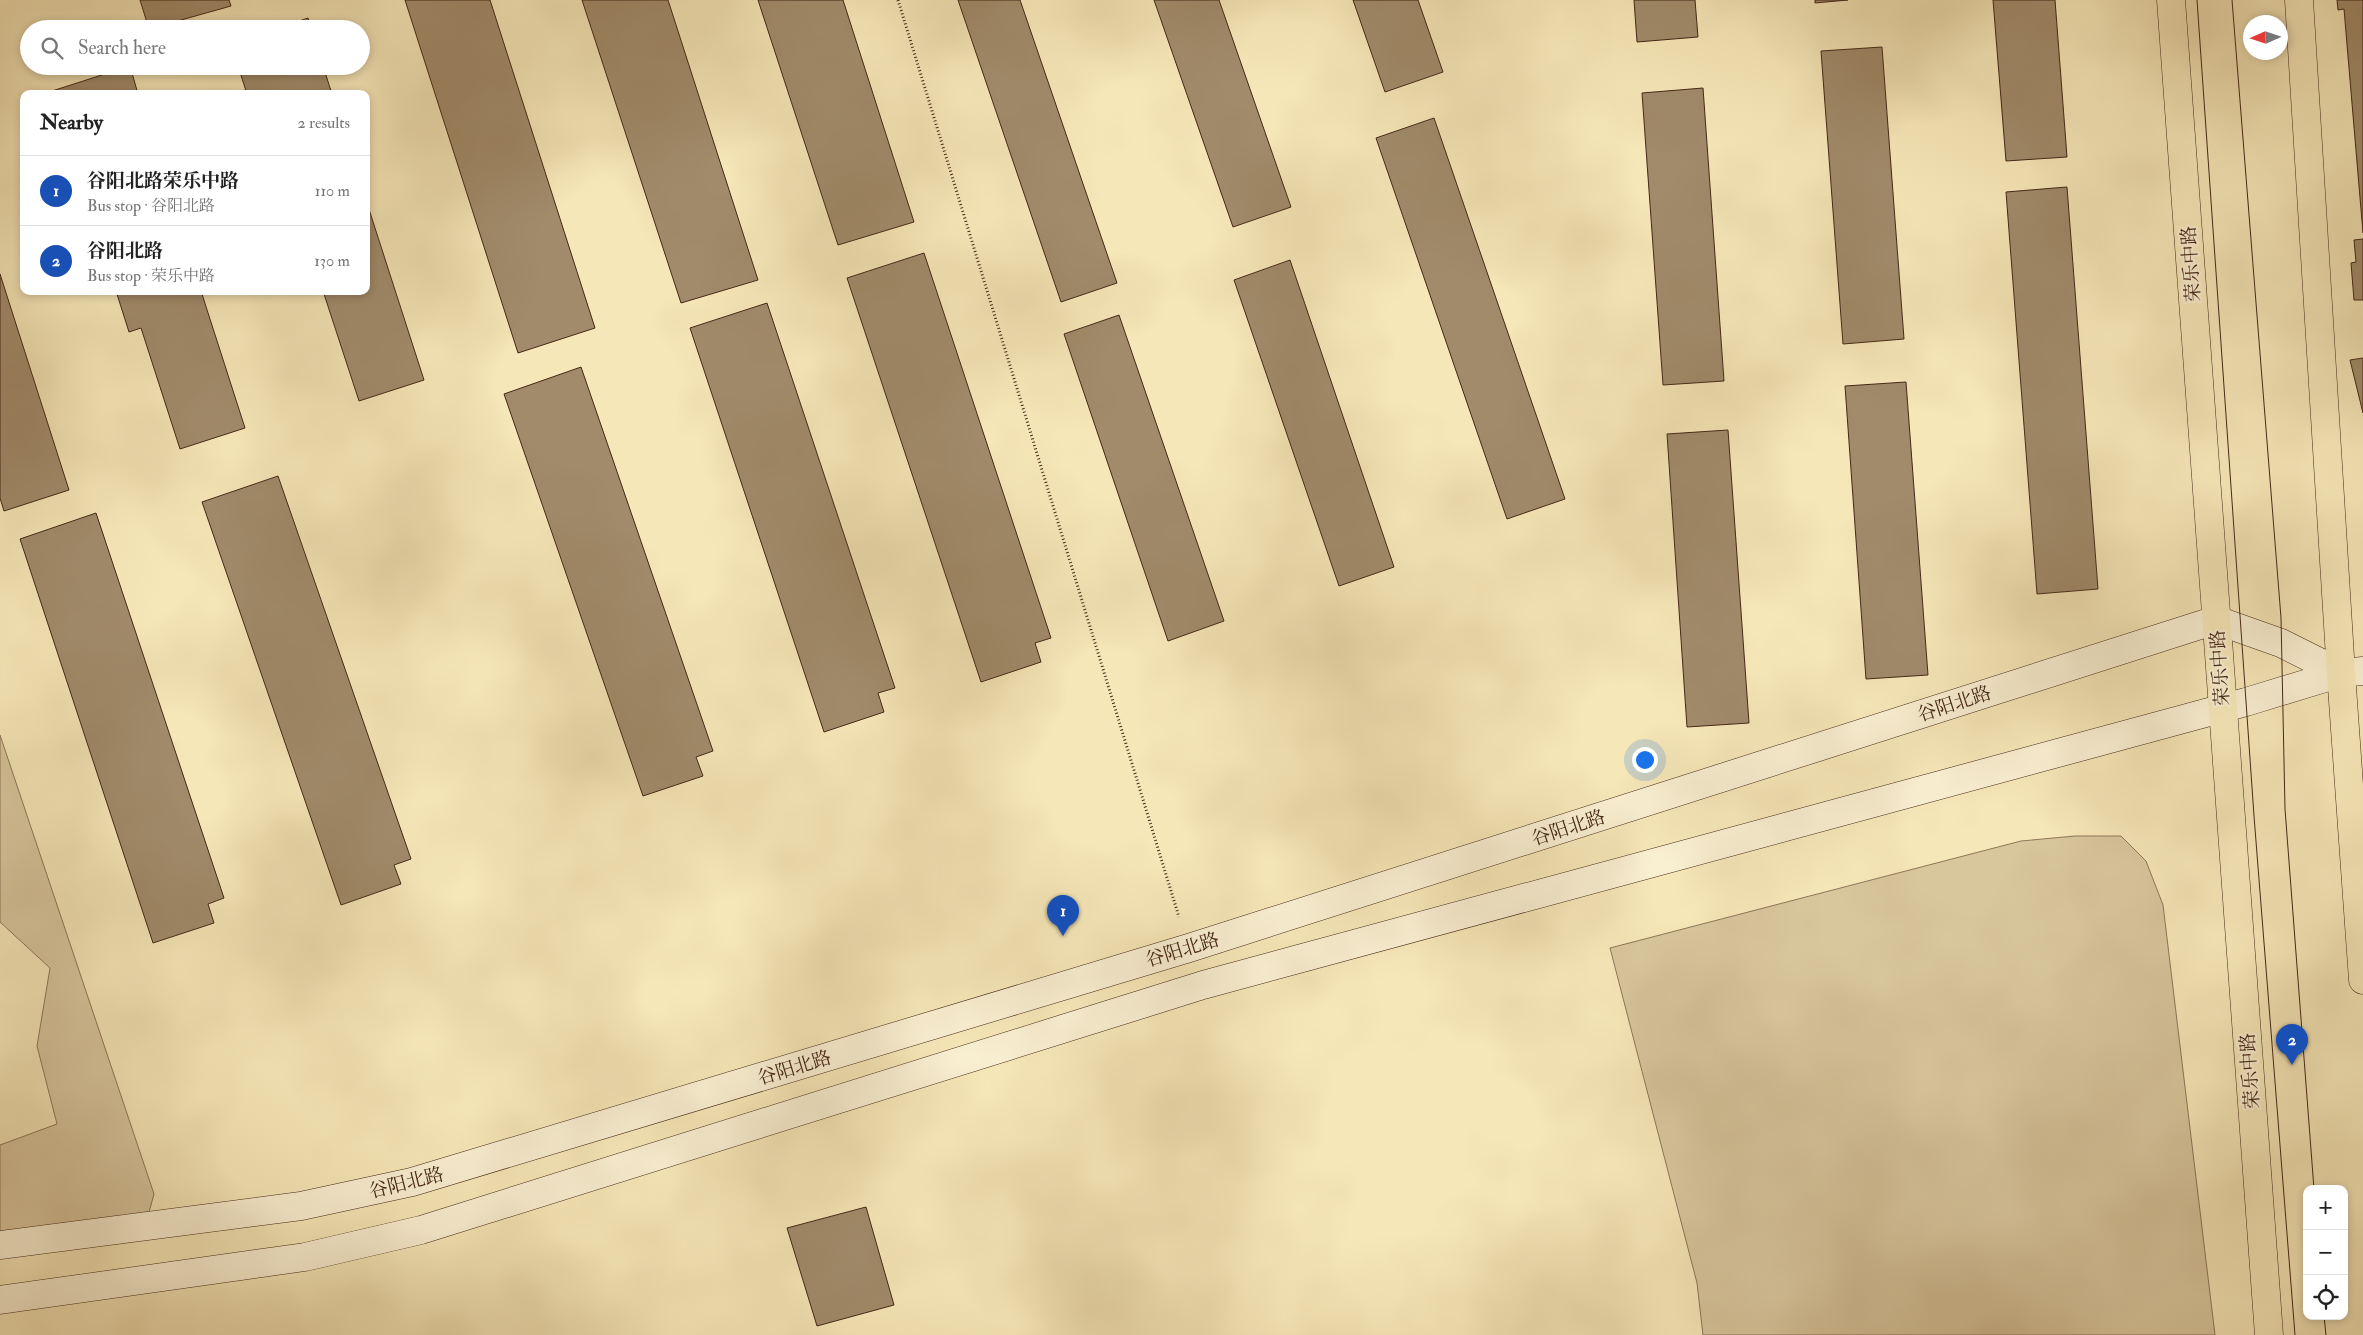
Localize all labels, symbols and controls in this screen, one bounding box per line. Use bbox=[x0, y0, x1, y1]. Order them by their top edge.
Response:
north arrow bbox=[2243, 15, 2288, 60]
search box bbox=[20, 20, 370, 75]
icon: search bbox=[38, 34, 66, 62]
text: Search here bbox=[78, 36, 166, 60]
text: Nearby bbox=[40, 109, 103, 136]
text: 2 results bbox=[297, 113, 350, 133]
text: 谷阳北路荣乐中路 bbox=[87, 169, 239, 193]
text: 1 bbox=[53, 181, 59, 201]
text: 110 m bbox=[315, 181, 350, 201]
text: Bus stop · 谷阳北路 bbox=[87, 196, 215, 216]
street label: 荣乐中路 bbox=[2176, 225, 2206, 303]
text: 谷阳北路 bbox=[87, 239, 163, 263]
text: 2 bbox=[52, 251, 60, 271]
text: 130 m bbox=[314, 251, 350, 271]
text: Bus stop · 荣乐中路 bbox=[87, 266, 215, 286]
street label: 荣乐中路 bbox=[2205, 629, 2235, 707]
street label: 谷阳北路 bbox=[1914, 681, 1994, 727]
your location bbox=[1632, 747, 1658, 773]
street label: 谷阳北路 bbox=[1528, 805, 1608, 851]
pin: 1 bbox=[1047, 895, 1079, 936]
street label: 谷阳北路 bbox=[1142, 927, 1222, 973]
pin: 2 bbox=[2276, 1024, 2308, 1065]
street label: 荣乐中路 bbox=[2235, 1032, 2265, 1110]
street label: 谷阳北路 bbox=[754, 1045, 834, 1091]
street label: 谷阳北路 bbox=[366, 1162, 446, 1204]
map controls bbox=[2303, 1185, 2348, 1320]
button: + bbox=[2303, 1185, 2348, 1230]
button: − bbox=[2303, 1230, 2348, 1275]
button: locate bbox=[2303, 1275, 2348, 1320]

